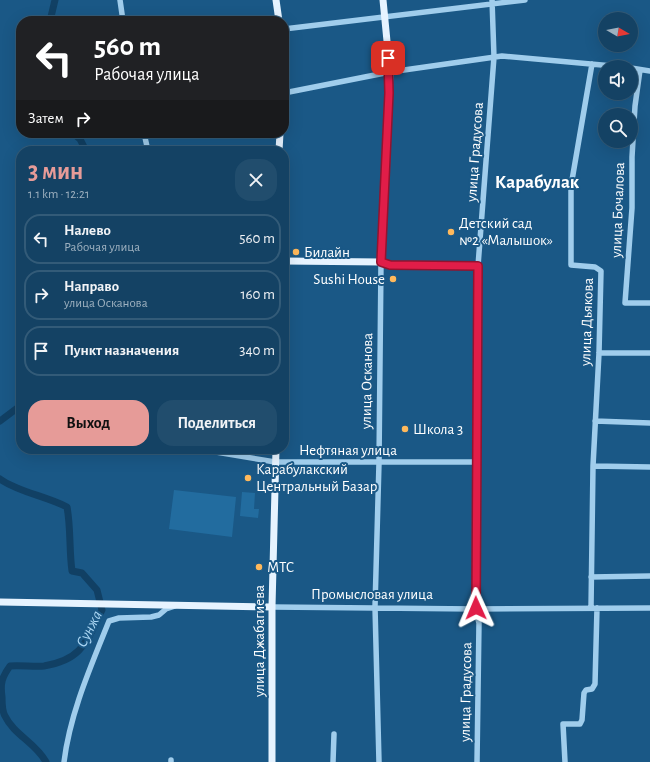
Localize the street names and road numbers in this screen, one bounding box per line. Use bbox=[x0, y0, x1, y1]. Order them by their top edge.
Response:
street label: улица Градусова bbox=[464, 101, 486, 203]
street label: улица Бочалова bbox=[609, 162, 627, 259]
street label: улица Дьякова bbox=[578, 277, 596, 367]
street label: улица Осканова bbox=[359, 333, 375, 430]
street label: Нефтяная улица bbox=[299, 443, 397, 458]
street label: улица Джабагиева bbox=[252, 585, 267, 698]
street label: Промысловая улица bbox=[311, 587, 433, 602]
street label: улица Градусова bbox=[458, 642, 474, 743]

